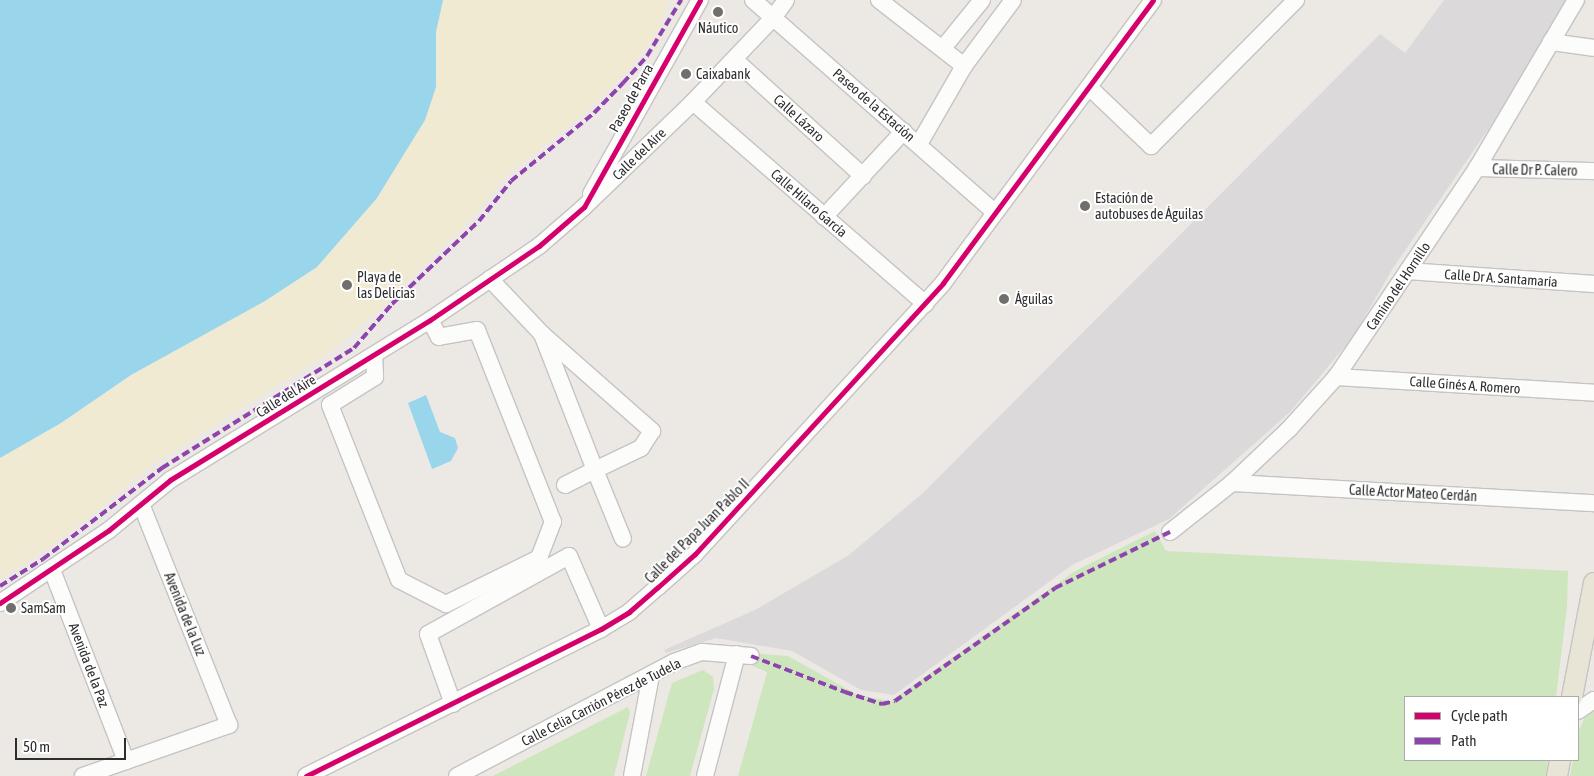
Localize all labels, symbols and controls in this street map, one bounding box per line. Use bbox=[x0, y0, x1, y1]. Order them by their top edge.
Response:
marker: Náutico bbox=[712, 6, 724, 18]
place label: Náutico bbox=[698, 20, 738, 36]
street label: Paseo de Parra bbox=[605, 61, 657, 135]
street label: Paseo de la Estación bbox=[830, 65, 918, 145]
place label: Caixabank bbox=[696, 66, 750, 82]
marker: Caixabank bbox=[680, 68, 692, 80]
street label: Calle Lázaro bbox=[770, 91, 828, 145]
street label: Calle del Aire bbox=[609, 124, 669, 184]
street label: Calle Dr P. Calero bbox=[1492, 161, 1578, 179]
street label: Calle Hilaro García bbox=[767, 165, 851, 241]
place label: Estación de autobuses de Águilas bbox=[1095, 190, 1203, 222]
marker: Estación de autobuses de Águilas bbox=[1079, 200, 1091, 212]
street label: Camino del Hornillo bbox=[1362, 239, 1434, 333]
street label: Calle Dr A. Santamaría bbox=[1444, 266, 1558, 290]
place label: Playa de las Delicias bbox=[357, 269, 415, 302]
marker: Playa de las Delicias bbox=[341, 279, 353, 291]
place label: Águilas bbox=[1015, 291, 1053, 307]
marker: Águilas bbox=[997, 292, 1011, 306]
street label: Calle del Aire bbox=[253, 371, 319, 421]
street label: Calle Ginés A. Romero bbox=[1409, 373, 1521, 397]
street label: Calle del Papa Juan Pablo II bbox=[641, 475, 753, 587]
street label: Calle Actor Mateo Cerdán bbox=[1349, 481, 1477, 505]
street label: Avenida de la Luz bbox=[161, 570, 209, 658]
place label: SamSam bbox=[21, 600, 66, 616]
marker: SamSam bbox=[5, 602, 17, 614]
street label: Avenida de la Paz bbox=[65, 620, 113, 710]
street label: Calle Celia Carrión Pérez de Tudela bbox=[518, 654, 684, 750]
legend bbox=[1404, 696, 1579, 761]
text: Cycle path bbox=[1451, 707, 1508, 724]
scale bar bbox=[18, 728, 129, 760]
text: Path bbox=[1451, 732, 1477, 749]
text: 50 m bbox=[23, 738, 50, 755]

